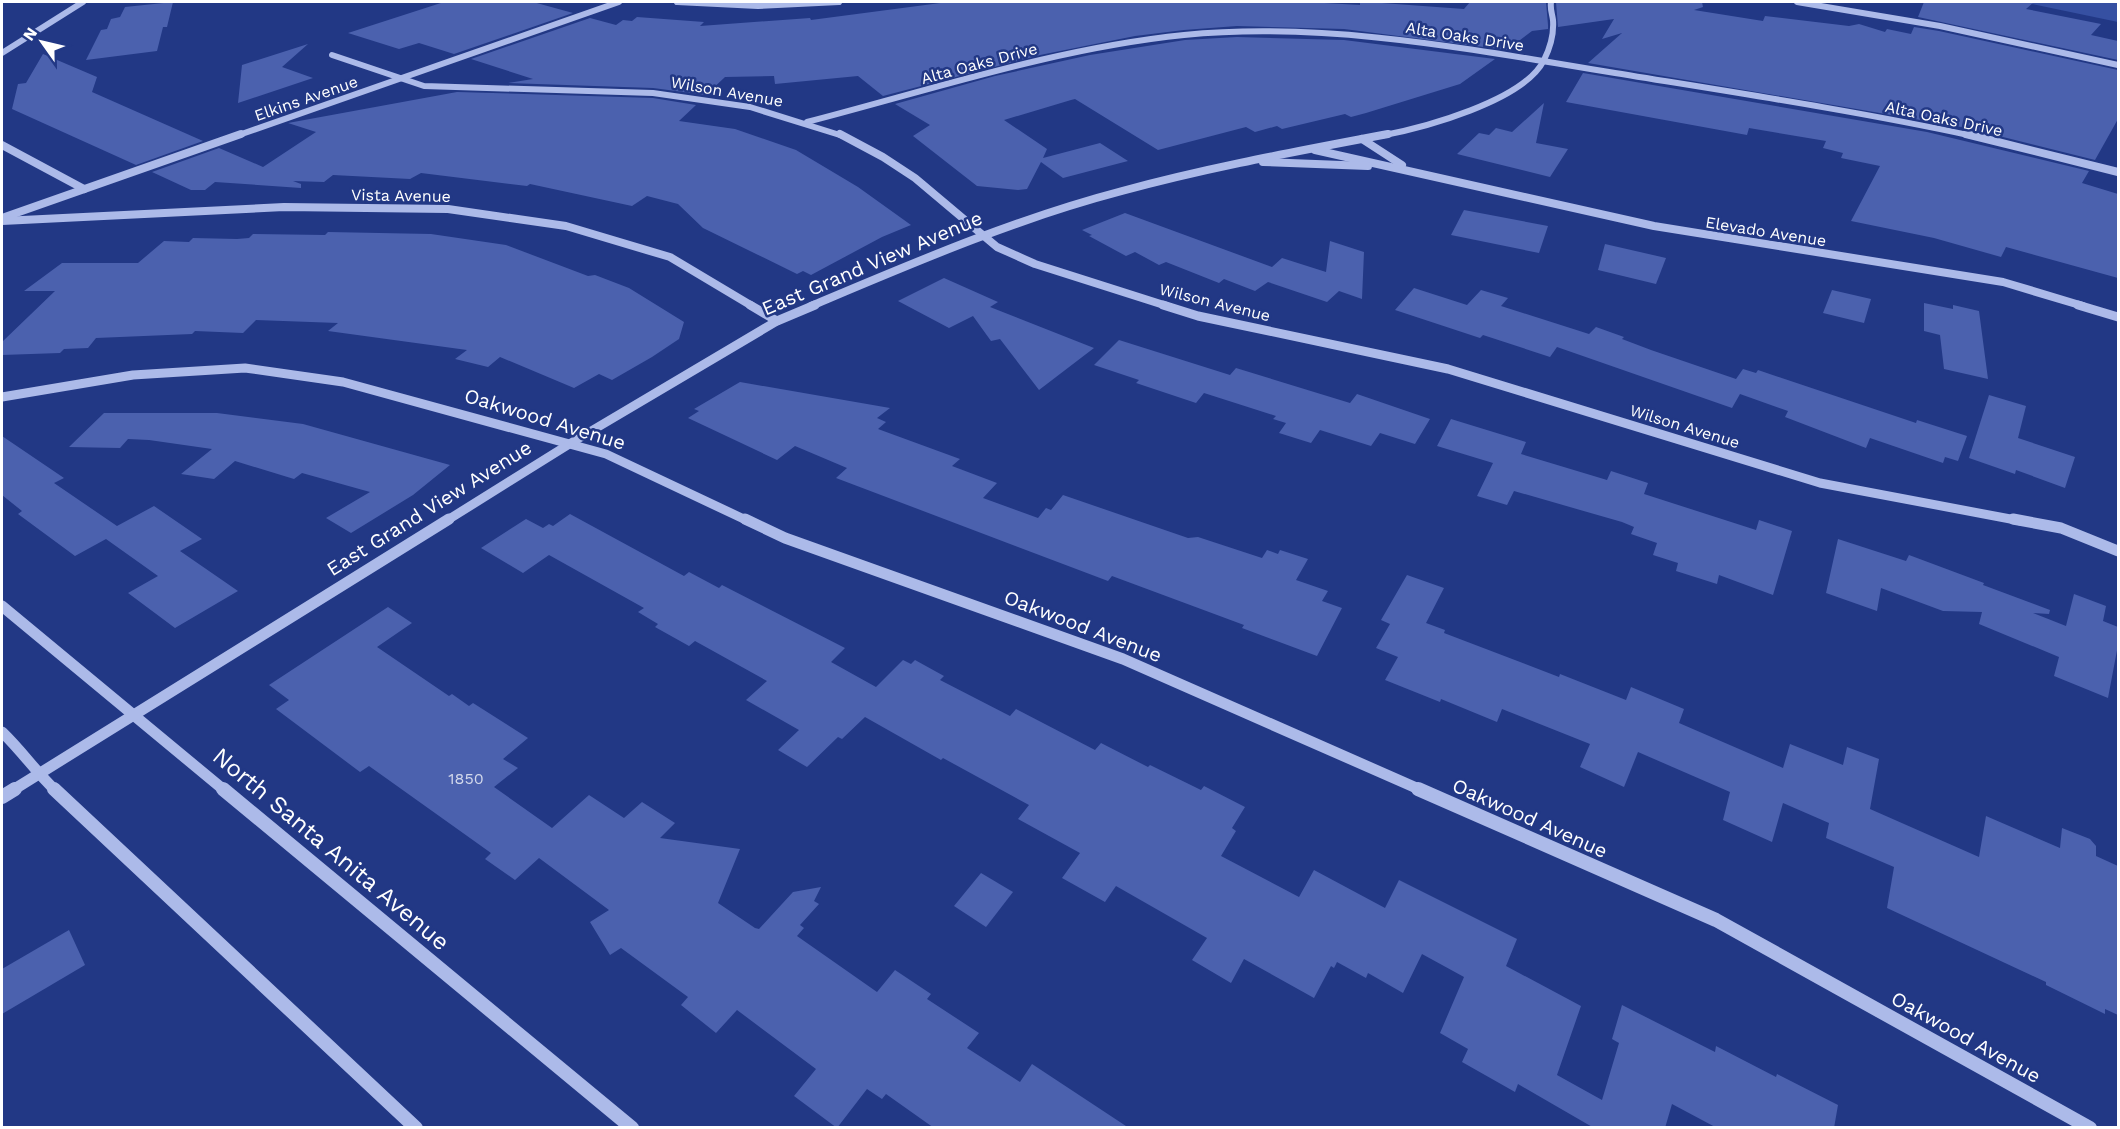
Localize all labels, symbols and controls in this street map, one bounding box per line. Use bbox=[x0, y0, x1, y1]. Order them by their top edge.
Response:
north arrow bbox=[12, 12, 72, 72]
street label: Alta Oaks Drive bbox=[1404, 18, 1525, 55]
text: N bbox=[19, 24, 41, 44]
street label: Alta Oaks Drive bbox=[919, 39, 1039, 88]
street label: Elkins Avenue bbox=[252, 72, 360, 125]
street label: Wilson Avenue bbox=[669, 72, 785, 111]
street label: Alta Oaks Drive bbox=[1883, 97, 2004, 140]
street label: Vista Avenue bbox=[351, 185, 451, 206]
street label: East Grand View Avenue bbox=[758, 206, 986, 320]
street label: Elevado Avenue bbox=[1704, 213, 1828, 250]
street label: Wilson Avenue bbox=[1157, 279, 1272, 325]
street label: Oakwood Avenue bbox=[461, 383, 629, 455]
street label: Wilson Avenue bbox=[1628, 401, 1742, 452]
street label: East Grand View Avenue bbox=[322, 435, 536, 581]
street label: Oakwood Avenue bbox=[1001, 585, 1165, 667]
street label: North Santa Anita Avenue bbox=[207, 742, 455, 956]
house number: 1850 bbox=[448, 769, 484, 788]
street label: Oakwood Avenue bbox=[1449, 773, 1611, 863]
street label: Oakwood Avenue bbox=[1887, 986, 2045, 1088]

